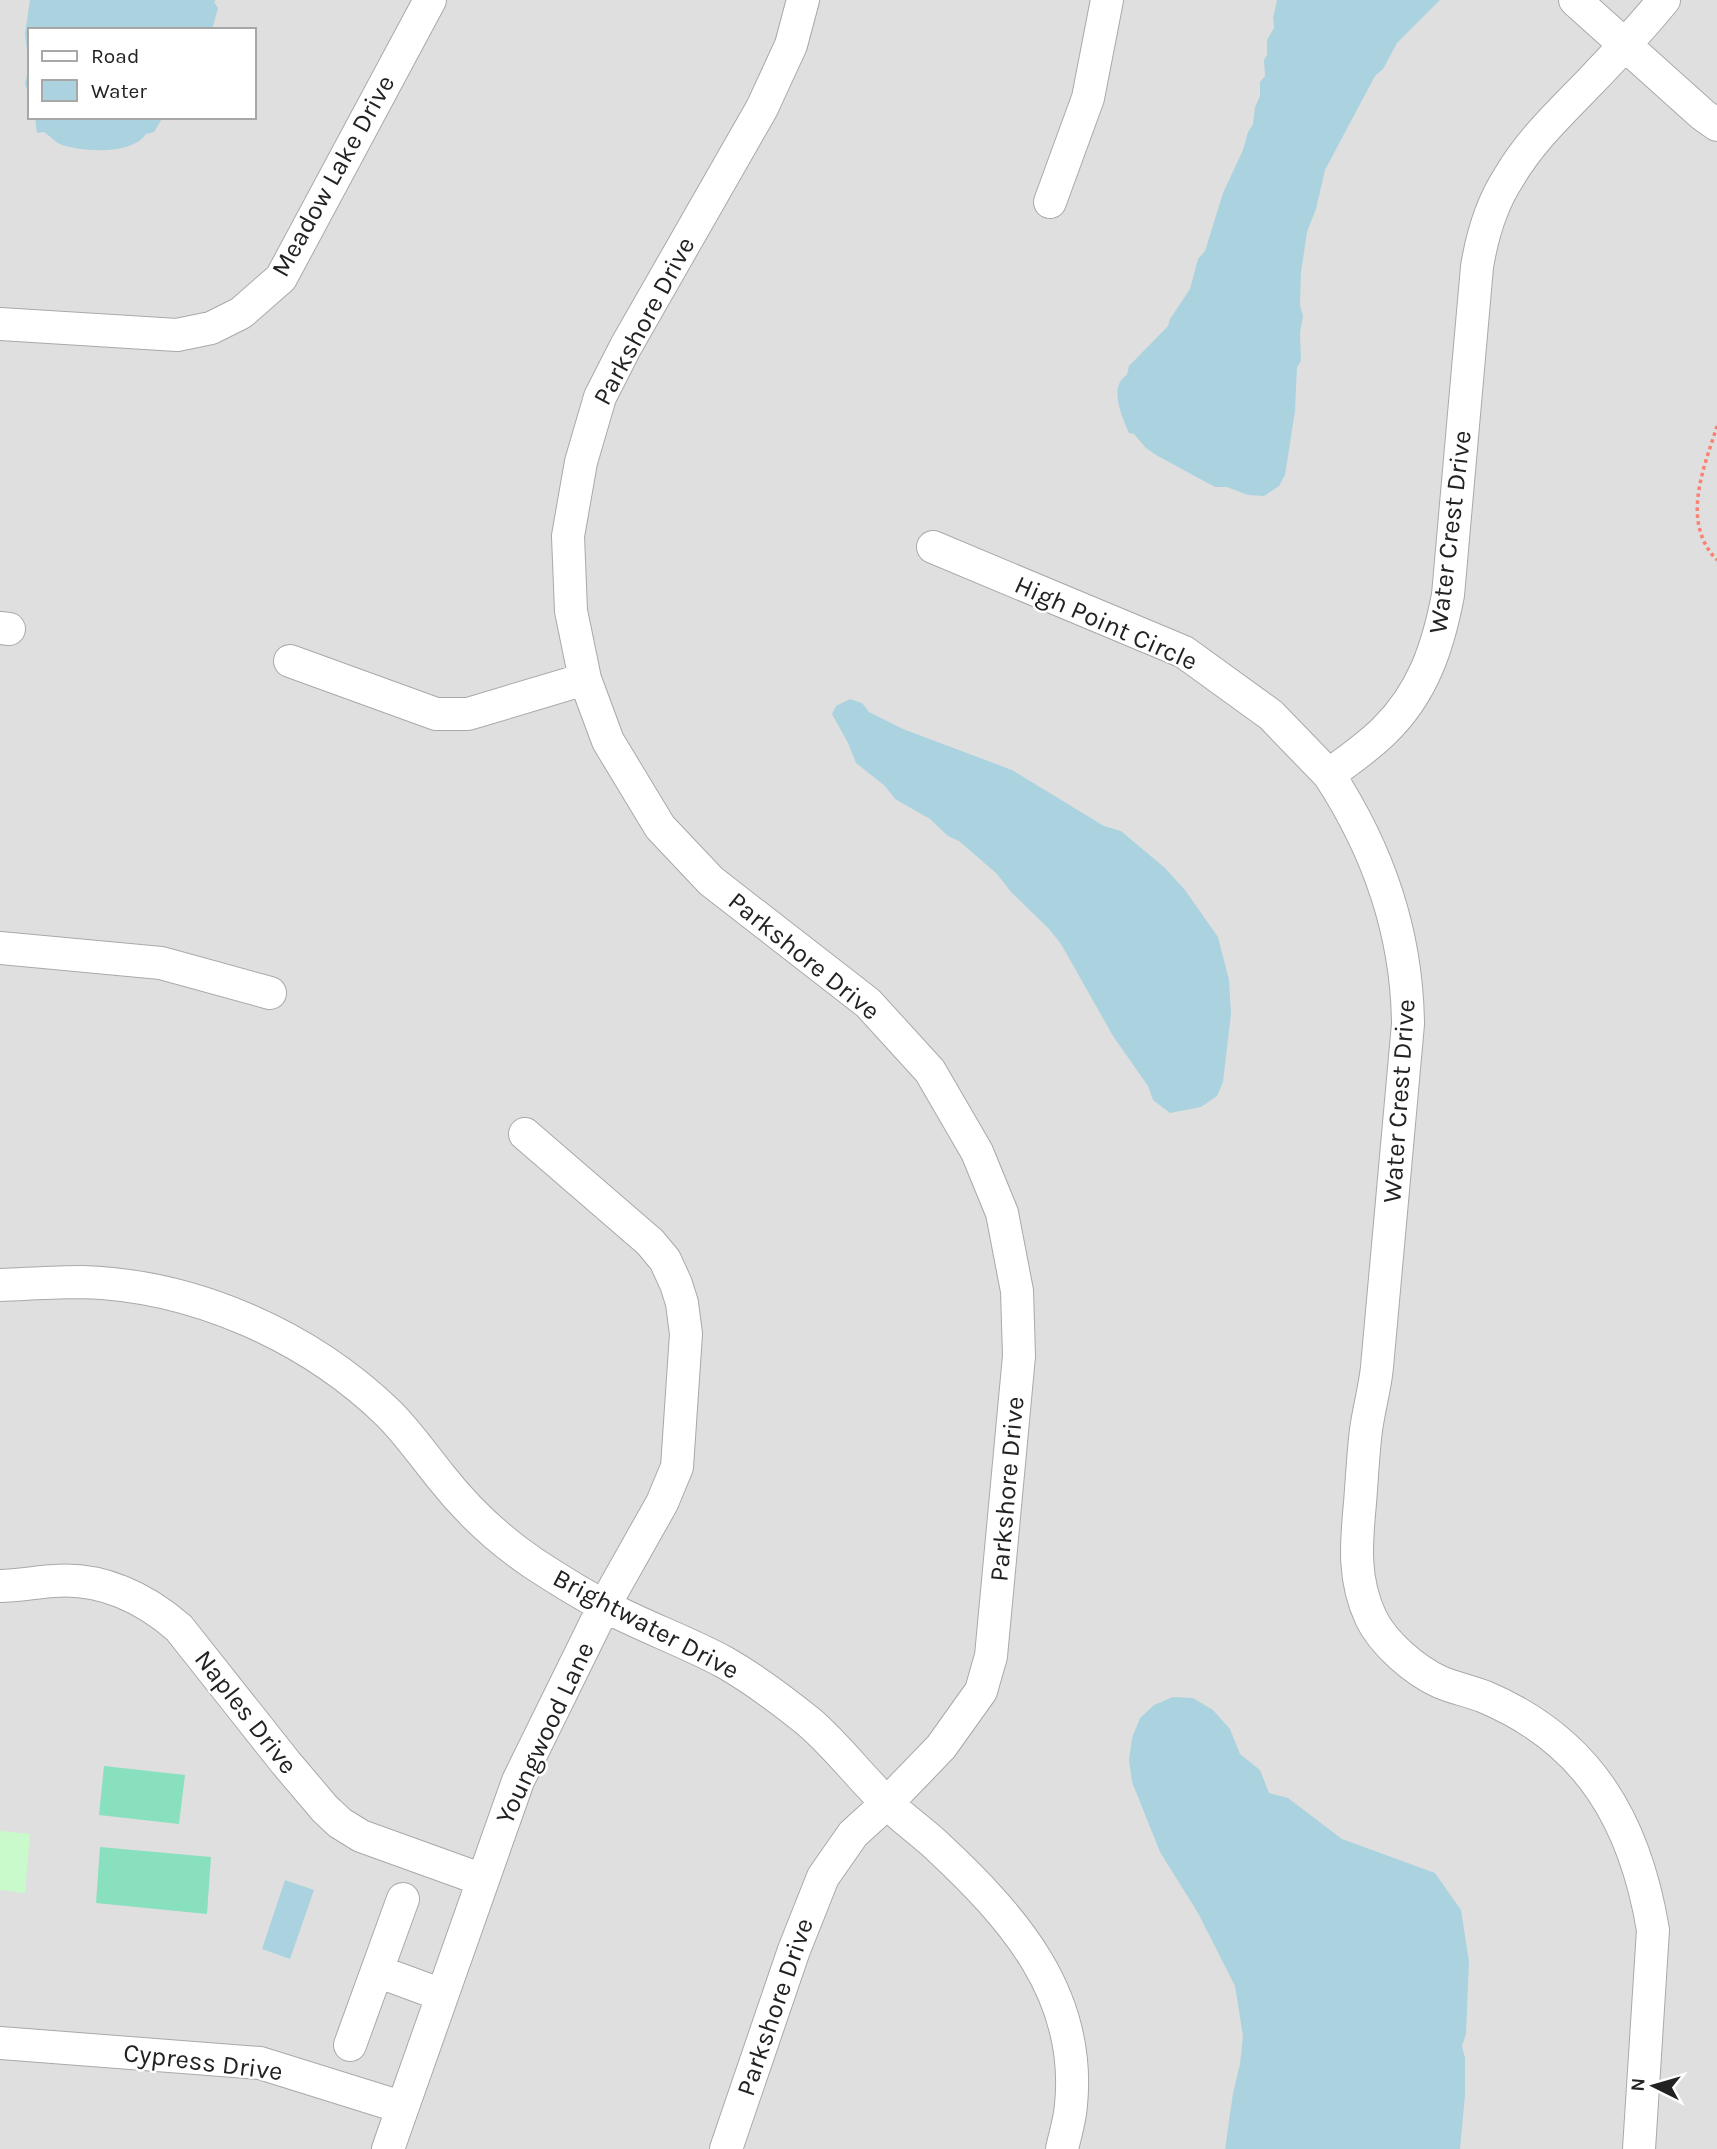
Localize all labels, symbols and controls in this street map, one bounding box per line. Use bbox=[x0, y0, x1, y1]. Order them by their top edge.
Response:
legend bbox=[28, 28, 256, 119]
text: Road bbox=[91, 44, 139, 68]
street label: Meadow Lake Drive bbox=[265, 70, 401, 282]
text: Water bbox=[91, 79, 147, 103]
street label: Parkshore Drive bbox=[587, 232, 701, 410]
street label: Water Crest Drive bbox=[1422, 429, 1478, 635]
street label: High Point Circle bbox=[1010, 569, 1202, 677]
street label: Parkshore Drive bbox=[722, 885, 886, 1027]
street label: Water Crest Drive bbox=[1376, 998, 1422, 1204]
street label: Parkshore Drive bbox=[983, 1395, 1031, 1583]
street label: Brightwater Drive bbox=[548, 1562, 744, 1686]
street label: Youngwood Lane bbox=[489, 1637, 601, 1829]
street label: Naples Drive bbox=[188, 1644, 304, 1780]
street label: Parkshore Drive bbox=[730, 1914, 820, 2100]
street label: Cypress Drive bbox=[122, 2037, 284, 2087]
north arrow bbox=[1619, 2051, 1689, 2121]
text: N bbox=[1627, 2077, 1650, 2092]

